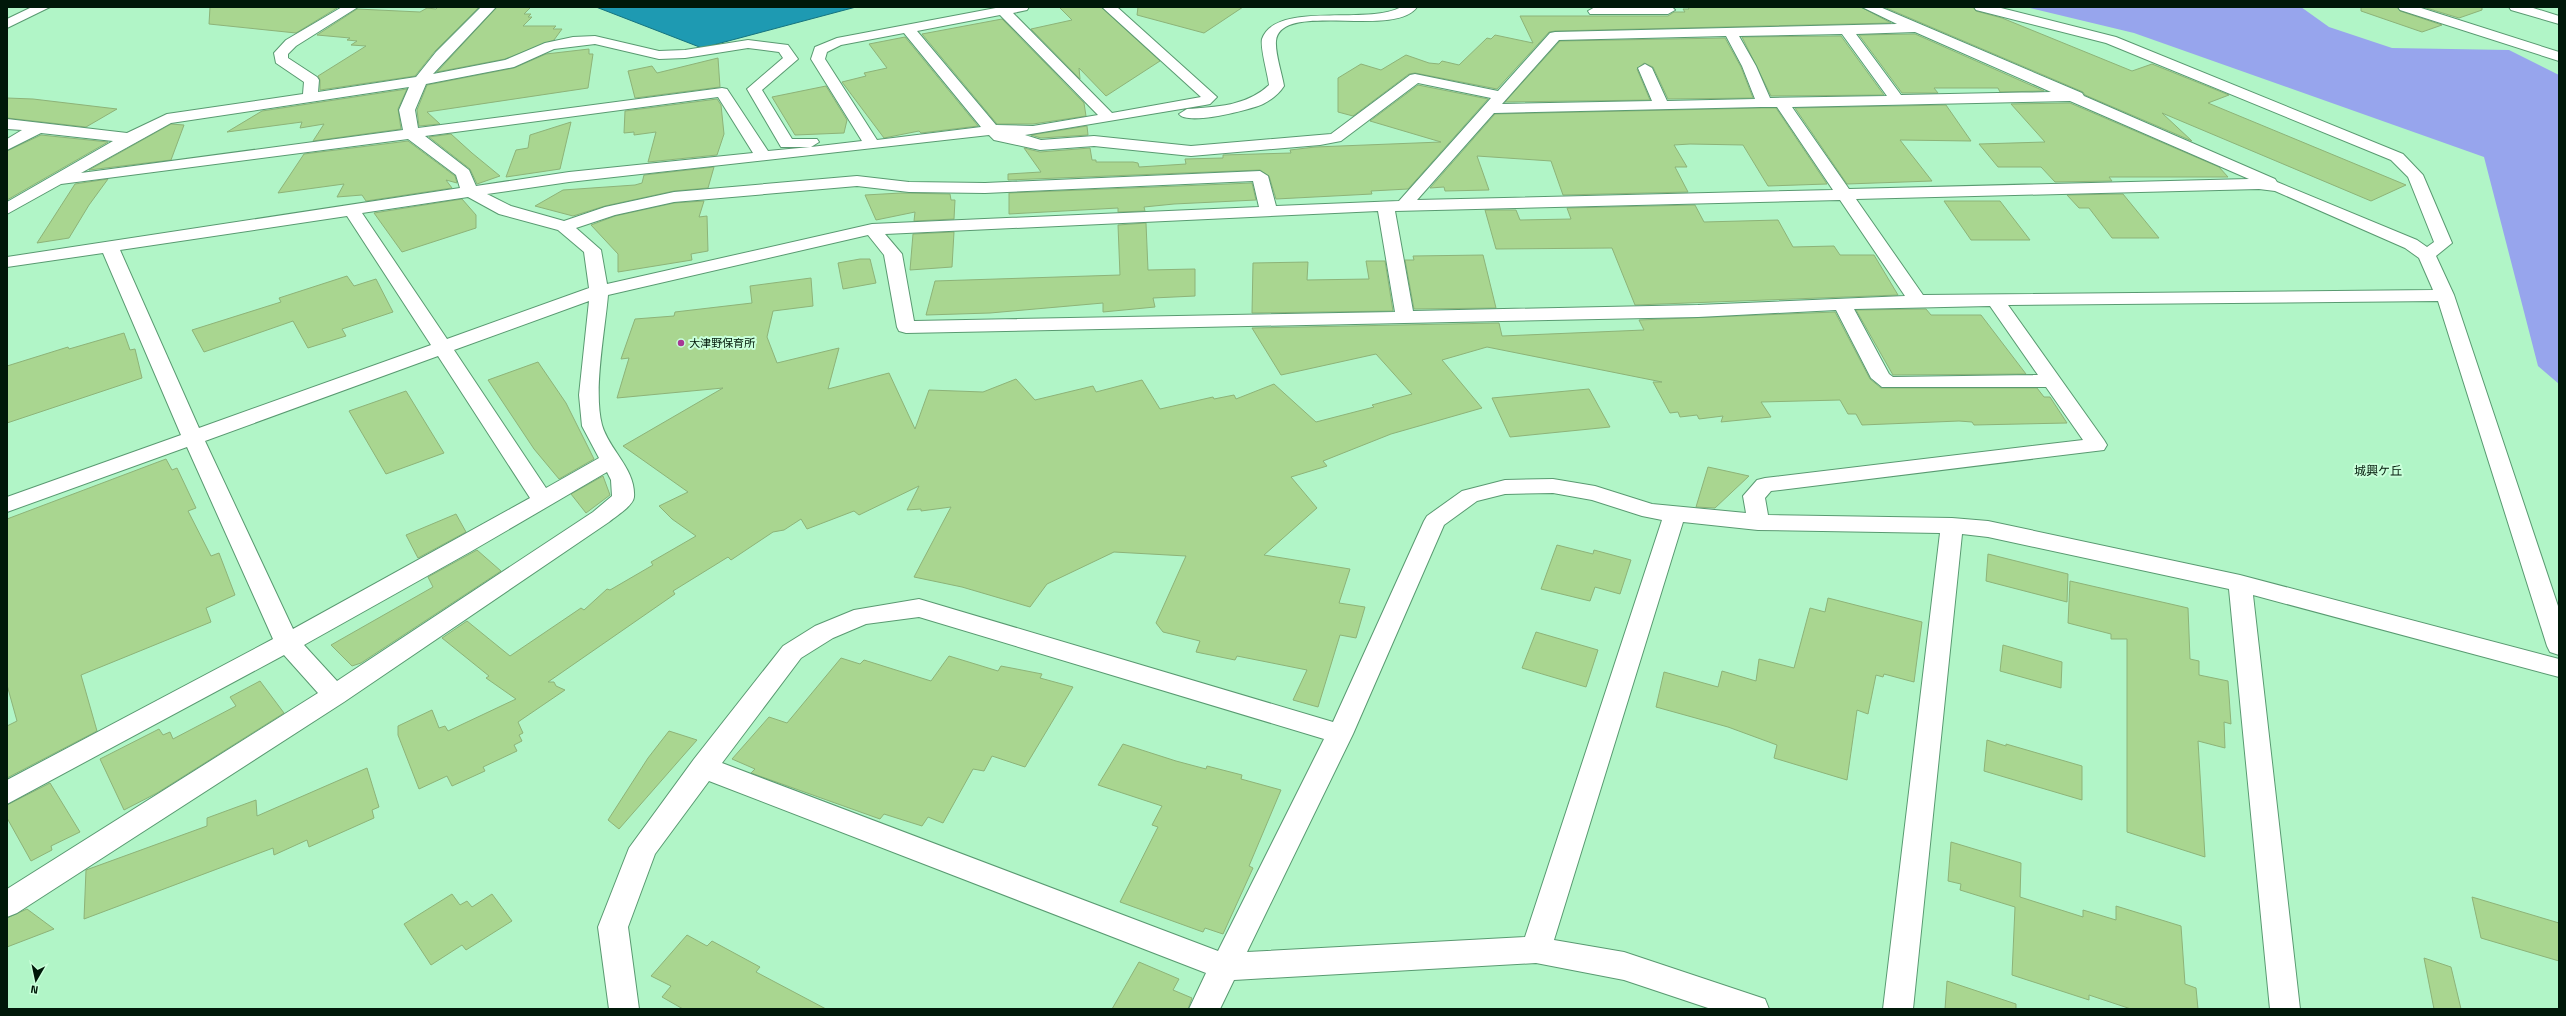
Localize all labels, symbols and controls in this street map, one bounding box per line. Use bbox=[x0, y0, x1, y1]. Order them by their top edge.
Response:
place label: 大津野保育所 bbox=[689, 335, 756, 351]
marker: 大津野保育所 bbox=[676, 338, 686, 348]
district label: 城興ケ丘 bbox=[2354, 461, 2402, 480]
north arrow bbox=[16, 960, 56, 1000]
text: N bbox=[29, 981, 39, 998]

